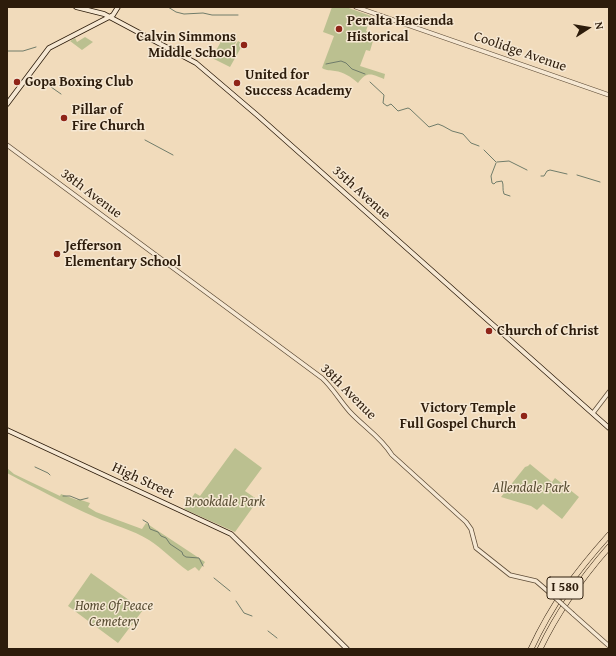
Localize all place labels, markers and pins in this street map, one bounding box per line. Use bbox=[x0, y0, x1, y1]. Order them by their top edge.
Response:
place label: Peralta Hacienda Historical bbox=[347, 13, 453, 46]
marker: Peralta Hacienda Historical bbox=[334, 24, 344, 34]
place label: Calvin Simmons Middle School bbox=[136, 29, 236, 62]
marker: Calvin Simmons Middle School bbox=[239, 40, 249, 50]
place label: United for Success Academy bbox=[245, 67, 352, 100]
place label: Gopa Boxing Club bbox=[25, 74, 133, 90]
marker: Gopa Boxing Club bbox=[12, 77, 22, 87]
marker: United for Success Academy bbox=[232, 78, 242, 88]
place label: Pillar of Fire Church bbox=[72, 102, 145, 134]
marker: Pillar of Fire Church bbox=[59, 113, 69, 123]
place label: Jefferson Elementary School bbox=[65, 238, 181, 270]
marker: Jefferson Elementary School bbox=[52, 249, 62, 259]
place label: Church of Christ bbox=[497, 323, 599, 339]
marker: Church of Christ bbox=[484, 326, 494, 336]
place label: Victory Temple Full Gospel Church bbox=[400, 400, 516, 432]
marker: Victory Temple Full Gospel Church bbox=[519, 411, 529, 421]

